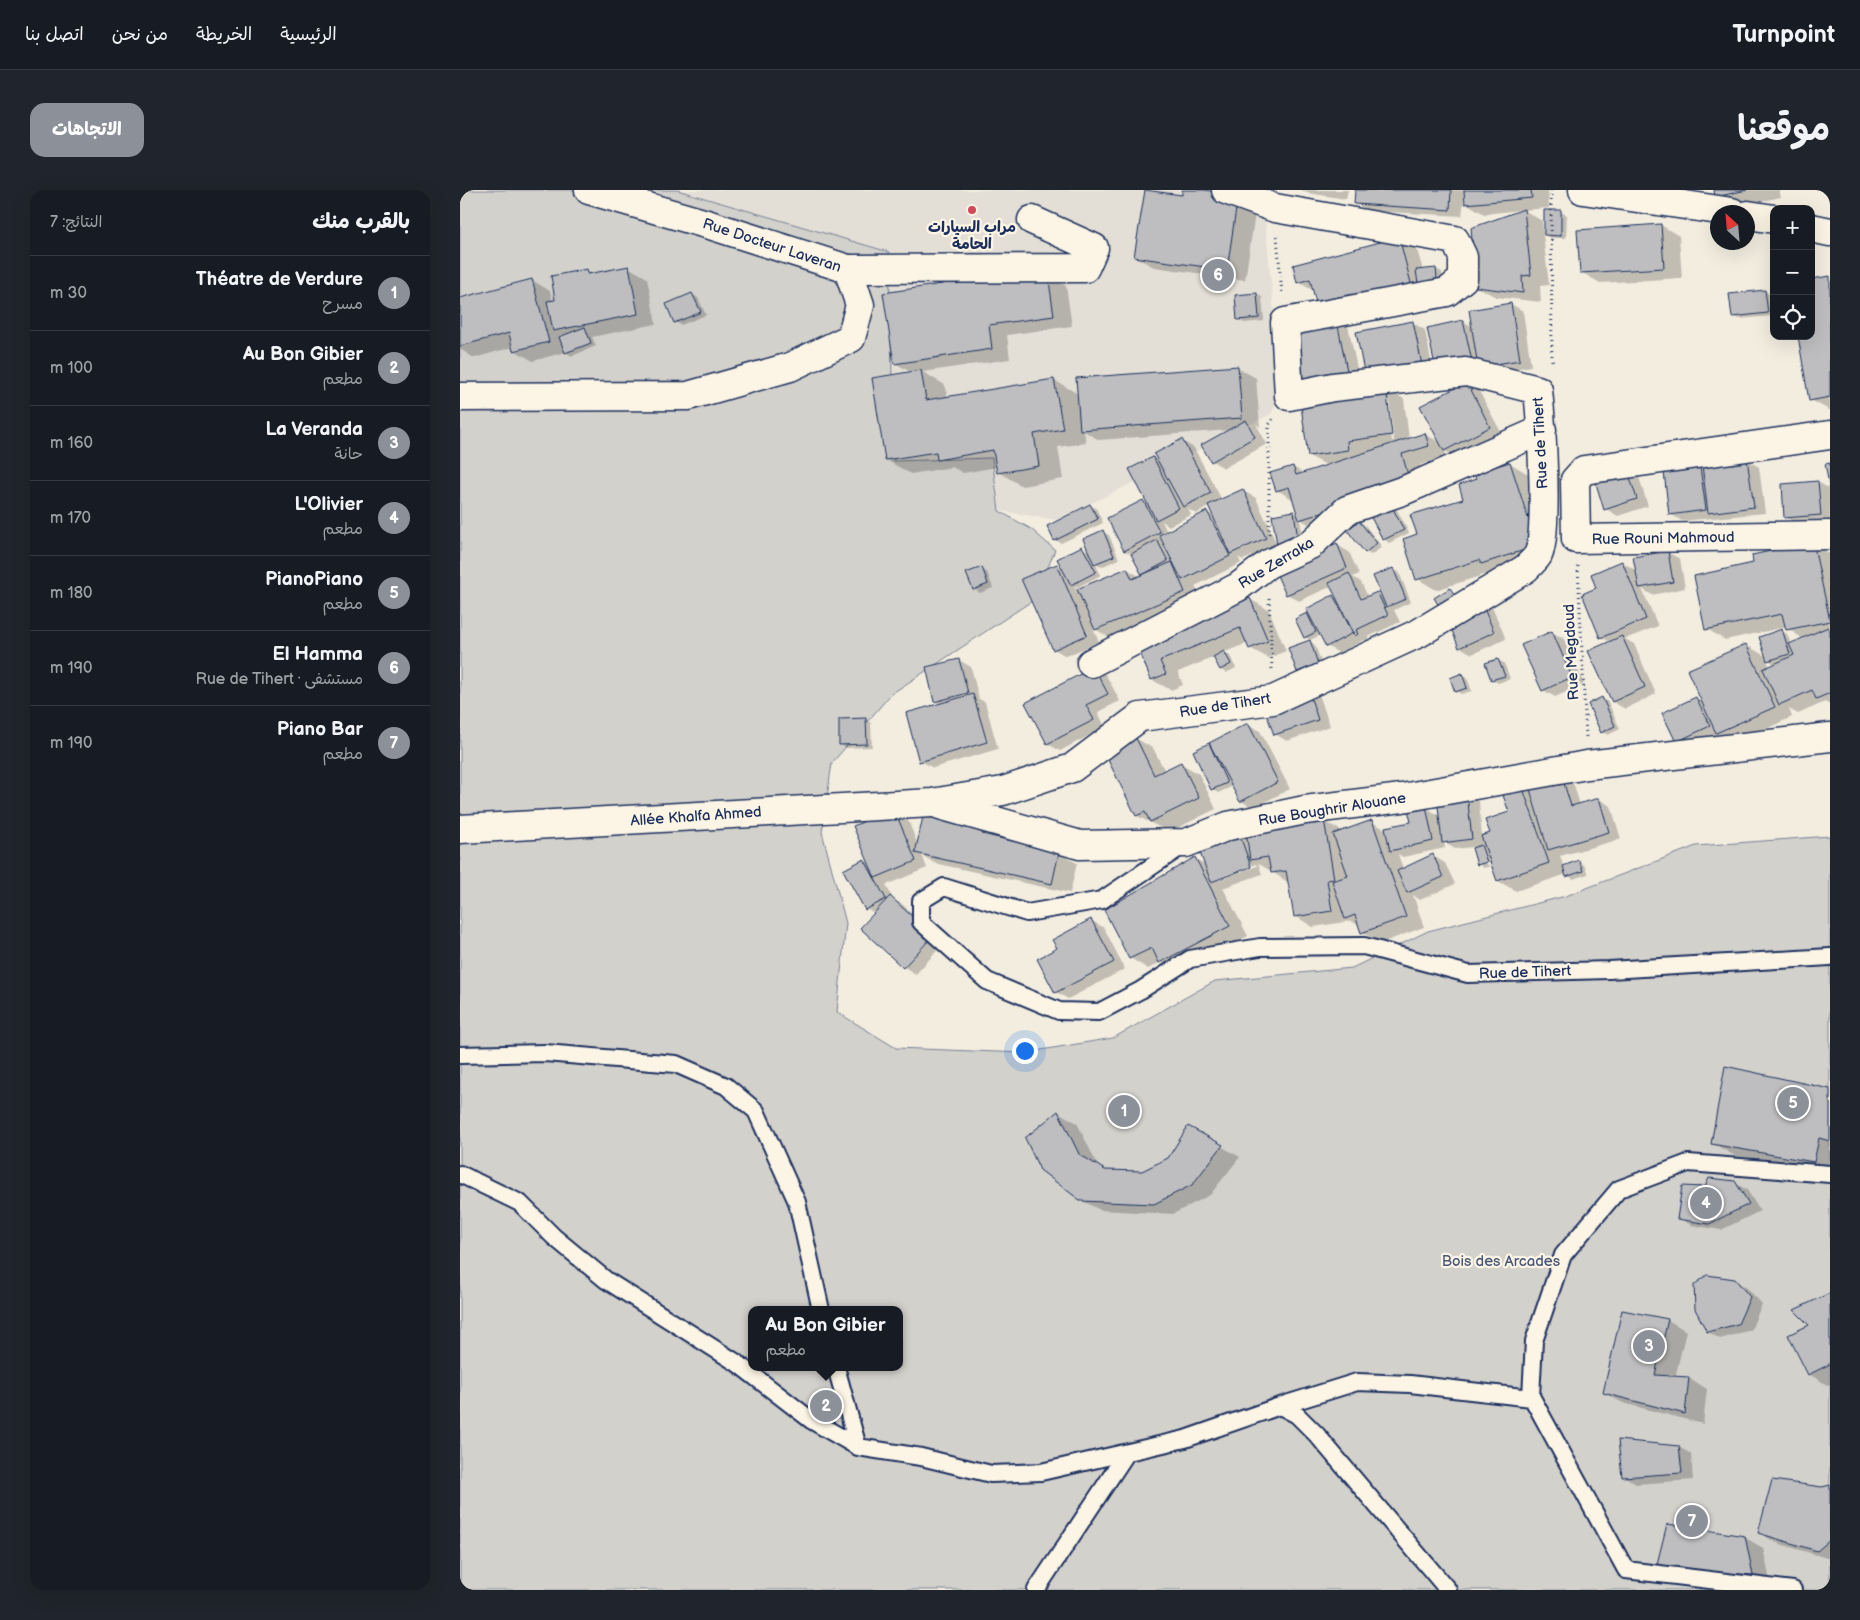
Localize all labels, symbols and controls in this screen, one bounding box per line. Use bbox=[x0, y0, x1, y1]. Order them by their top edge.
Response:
text: Turnpoint bbox=[1732, 20, 1835, 49]
text: اتصل بنا bbox=[25, 24, 84, 45]
text: من نحن bbox=[112, 24, 168, 45]
text: الخريطة bbox=[196, 24, 252, 45]
text: الرئيسية bbox=[280, 24, 337, 45]
button: الاتجاهات bbox=[30, 103, 144, 157]
text: موقعنا bbox=[1737, 108, 1830, 151]
marker: مراب السيارات الحامة bbox=[966, 204, 978, 216]
north arrow bbox=[1710, 205, 1755, 250]
map controls bbox=[1770, 205, 1815, 340]
button: + bbox=[1770, 205, 1815, 250]
text: بالقرب منك bbox=[312, 209, 410, 234]
text: النتائج: 7 bbox=[50, 213, 102, 232]
street label: Rue Docteur Laveran bbox=[700, 214, 844, 277]
place label: مراب السيارات الحامة bbox=[928, 218, 1016, 254]
button: − bbox=[1770, 250, 1815, 295]
pin: 6 bbox=[1202, 256, 1234, 294]
text: Théatre de Verdure bbox=[196, 268, 363, 291]
text: 30 m bbox=[50, 284, 87, 303]
text: 1 bbox=[391, 284, 397, 303]
text: مسرح bbox=[322, 295, 363, 314]
button: locate bbox=[1770, 295, 1815, 340]
text: Au Bon Gibier bbox=[243, 343, 363, 366]
text: 100 m bbox=[50, 359, 93, 378]
text: 2 bbox=[389, 359, 399, 378]
text: مطعم bbox=[323, 370, 363, 389]
street label: Rue de Tihert bbox=[1529, 396, 1552, 490]
text: La Veranda bbox=[265, 418, 363, 441]
text: 160 m bbox=[50, 434, 93, 453]
text: 3 bbox=[389, 434, 399, 453]
text: حانة bbox=[335, 445, 363, 464]
text: L'Olivier bbox=[294, 493, 363, 516]
text: 170 m bbox=[50, 509, 91, 528]
text: 4 bbox=[389, 509, 399, 528]
text: مطعم bbox=[323, 520, 363, 539]
street label: Rue Rouni Mahmoud bbox=[1591, 528, 1735, 549]
street label: Rue Zerraka bbox=[1235, 533, 1317, 593]
text: PianoPiano bbox=[265, 568, 363, 591]
text: 180 m bbox=[50, 584, 93, 603]
text: 5 bbox=[389, 584, 399, 603]
text: مطعم bbox=[323, 595, 363, 614]
street label: Rue Megdoud bbox=[1559, 603, 1584, 701]
text: El Hamma bbox=[272, 643, 363, 666]
text: 190 m bbox=[50, 659, 92, 678]
text: 6 bbox=[389, 659, 399, 678]
text: مستشفى · Rue de Tihert bbox=[196, 670, 363, 689]
street label: Rue de Tihert bbox=[1178, 689, 1273, 722]
text: Piano Bar bbox=[277, 718, 363, 741]
text: 190 m bbox=[50, 734, 92, 753]
text: 7 bbox=[390, 734, 398, 753]
text: مطعم bbox=[323, 745, 363, 764]
street label: Rue Boughrir Alouane bbox=[1257, 788, 1407, 831]
street label: Allée Khalfa Ahmed bbox=[630, 802, 762, 831]
street label: Rue de Tihert bbox=[1479, 961, 1572, 984]
your location bbox=[1012, 1038, 1038, 1064]
pin: 5 bbox=[1777, 1084, 1809, 1122]
pin: 1 bbox=[1108, 1092, 1140, 1130]
pin: 4 bbox=[1690, 1184, 1722, 1222]
park label: Bois des Arcades bbox=[1442, 1252, 1561, 1271]
popup bbox=[748, 1306, 903, 1371]
text: Au Bon Gibier bbox=[765, 1314, 886, 1337]
pin: 3 bbox=[1633, 1327, 1665, 1365]
text: مطعم bbox=[765, 1341, 806, 1360]
pin: 2 bbox=[810, 1387, 842, 1425]
pin: 7 bbox=[1676, 1502, 1708, 1540]

